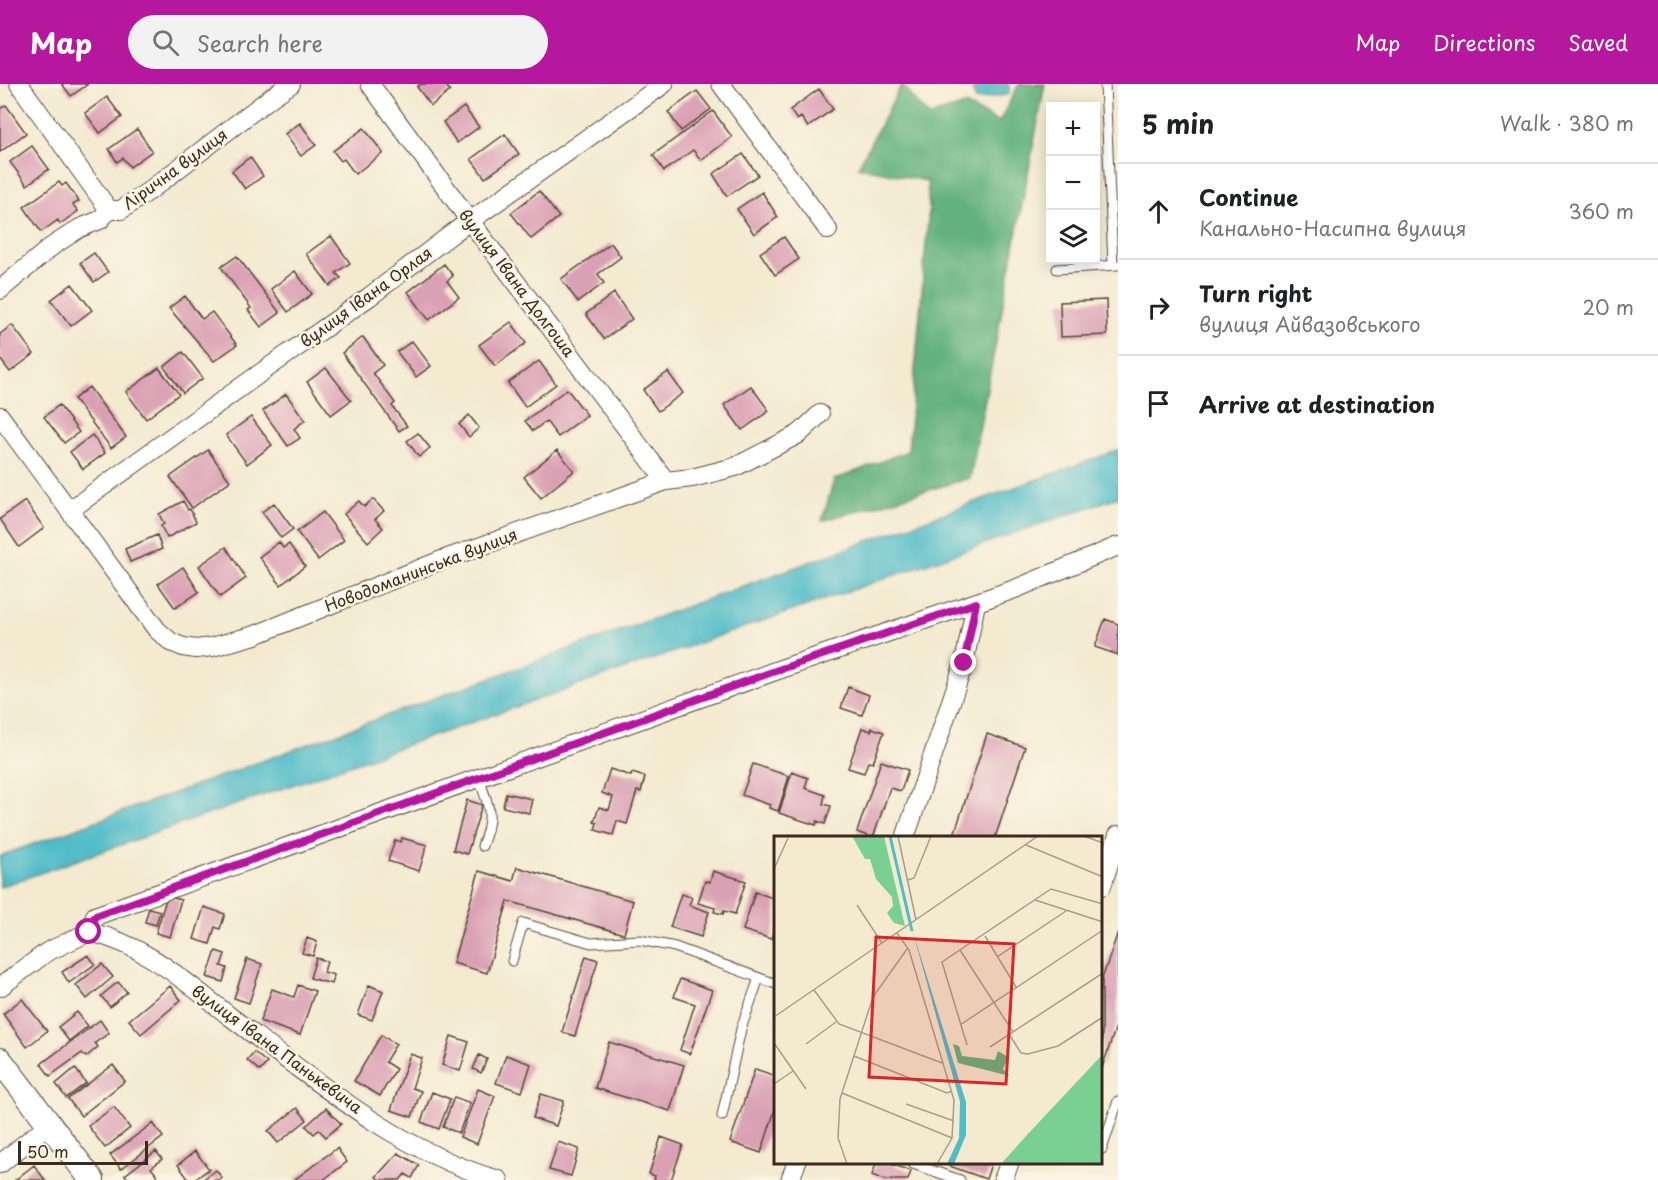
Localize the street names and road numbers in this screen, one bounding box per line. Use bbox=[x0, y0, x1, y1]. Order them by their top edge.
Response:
street label: Лірична вулиця bbox=[117, 122, 232, 214]
street label: вулиця Івана Долгоша bbox=[454, 203, 582, 362]
street label: вулиця Івана Орлая bbox=[294, 240, 436, 352]
street label: Новодоманинська вулиця bbox=[321, 521, 520, 617]
street label: вулиця Івана Панькевича bbox=[187, 978, 368, 1118]

